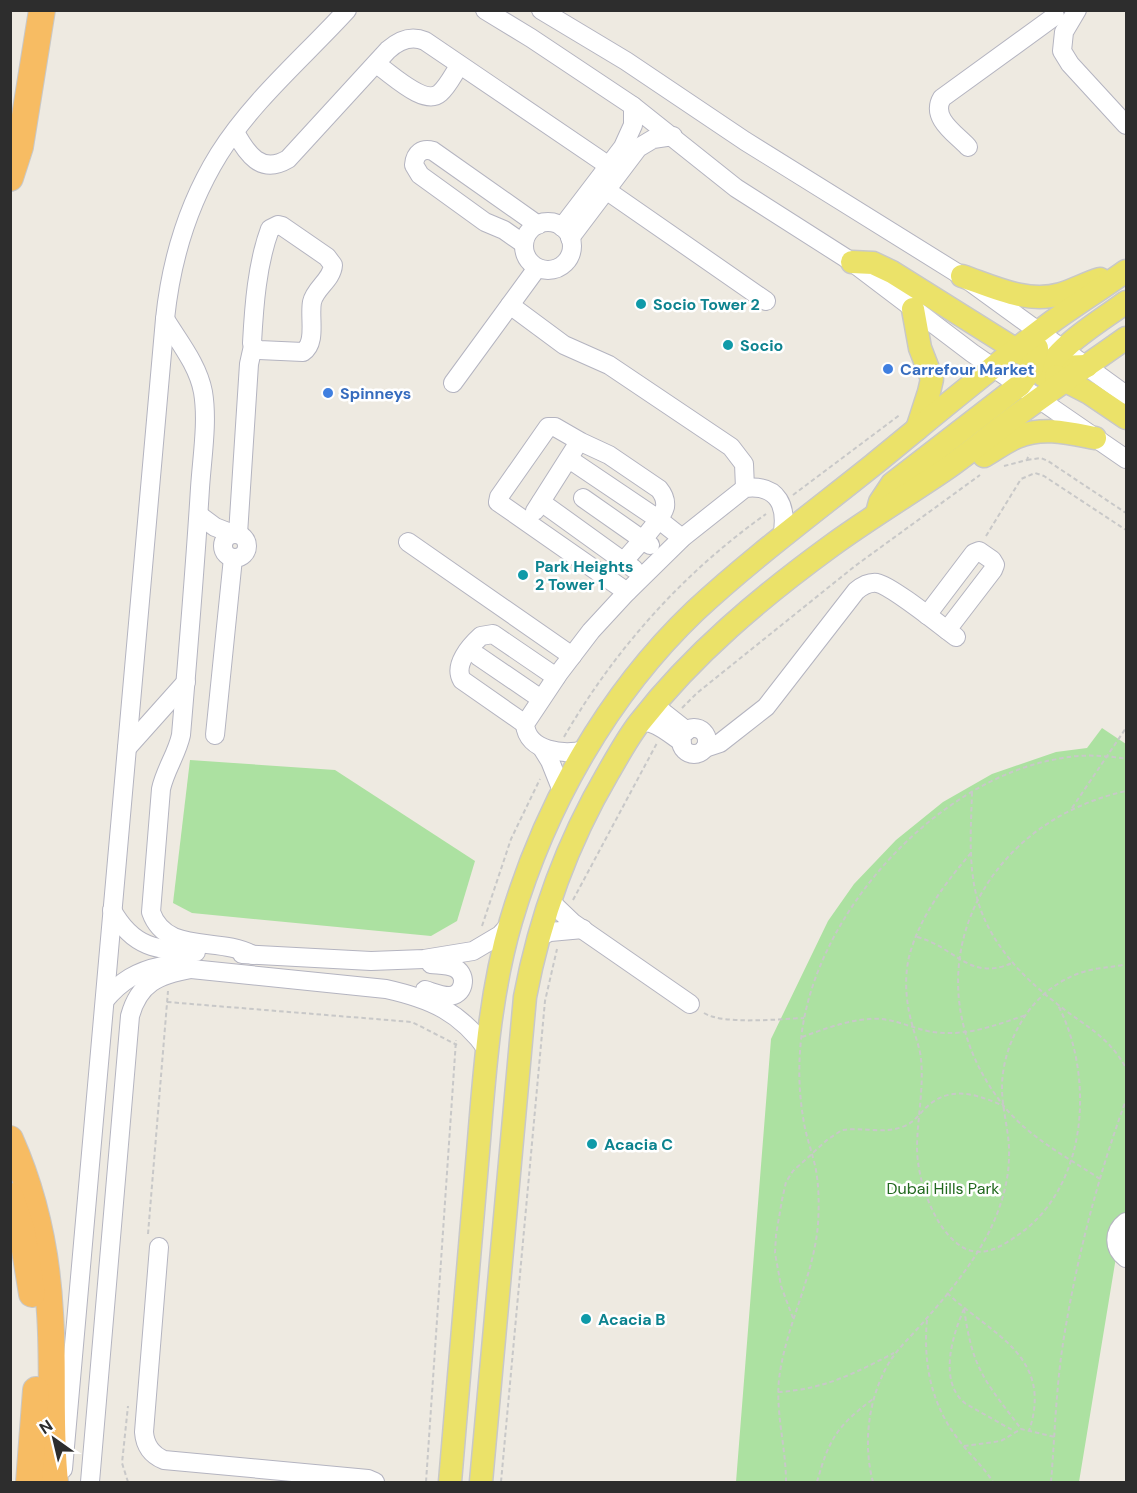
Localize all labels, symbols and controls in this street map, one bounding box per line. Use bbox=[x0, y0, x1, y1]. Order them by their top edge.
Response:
place label: Socio Tower 2 bbox=[653, 294, 760, 315]
marker: Socio Tower 2 bbox=[634, 297, 648, 311]
place label: Socio bbox=[740, 335, 783, 356]
marker: Socio bbox=[721, 338, 735, 352]
place label: Carrefour Market bbox=[900, 359, 1035, 380]
marker: Carrefour Market bbox=[881, 362, 895, 376]
place label: Spinneys bbox=[340, 383, 411, 404]
marker: Spinneys bbox=[321, 386, 335, 400]
place label: Park Heights 2 Tower 1 bbox=[535, 556, 634, 595]
marker: Park Heights 2 Tower 1 bbox=[516, 568, 530, 582]
place label: Acacia C bbox=[604, 1134, 673, 1155]
marker: Acacia C bbox=[585, 1137, 599, 1151]
park label: Dubai Hills Park bbox=[887, 1178, 999, 1199]
place label: Acacia B bbox=[598, 1309, 666, 1330]
marker: Acacia B bbox=[579, 1312, 593, 1326]
north arrow bbox=[24, 1409, 84, 1469]
text: N bbox=[35, 1415, 57, 1439]

